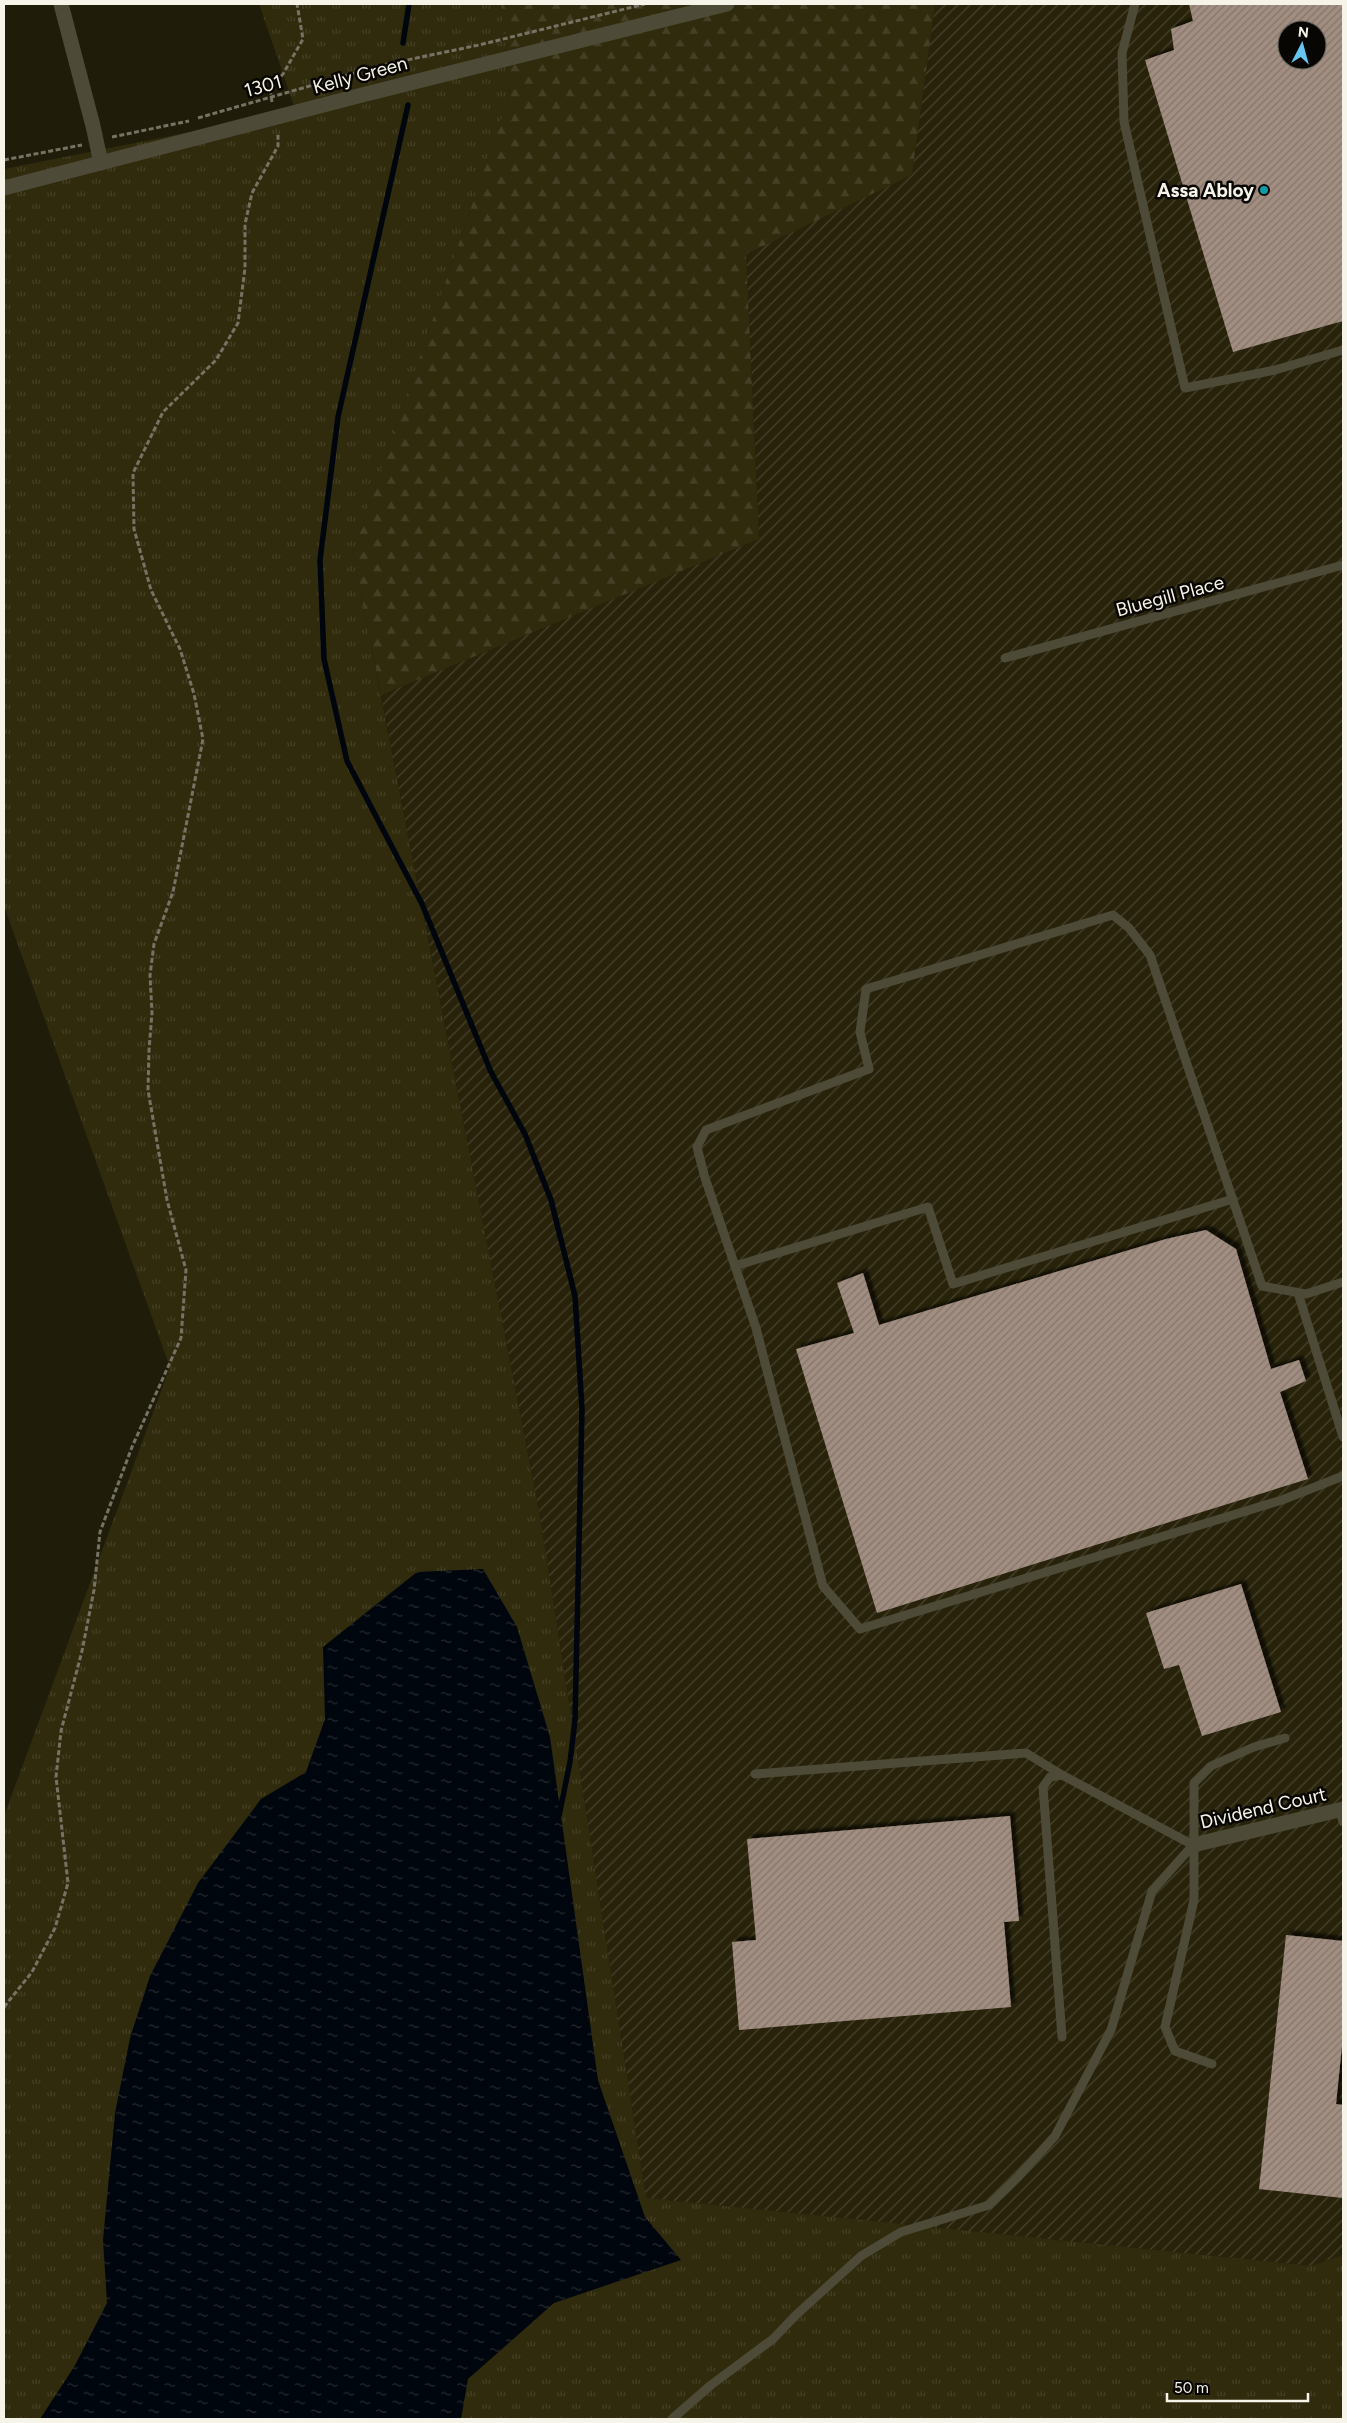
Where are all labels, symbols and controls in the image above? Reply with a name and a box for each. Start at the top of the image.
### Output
north arrow [1277,20,1327,70]
text: N [1297,24,1310,42]
street label: Kelly Green [310,51,410,99]
street label: 1301 [242,70,284,102]
place label: Assa Abloy [1157,179,1254,202]
marker: Assa Abloy [1258,184,1270,196]
street label: Bluegill Place [1113,571,1227,621]
street label: Dividend Court [1198,1782,1328,1834]
scale bar [1167,2370,1308,2402]
text: 50 m [1174,2379,1209,2397]

